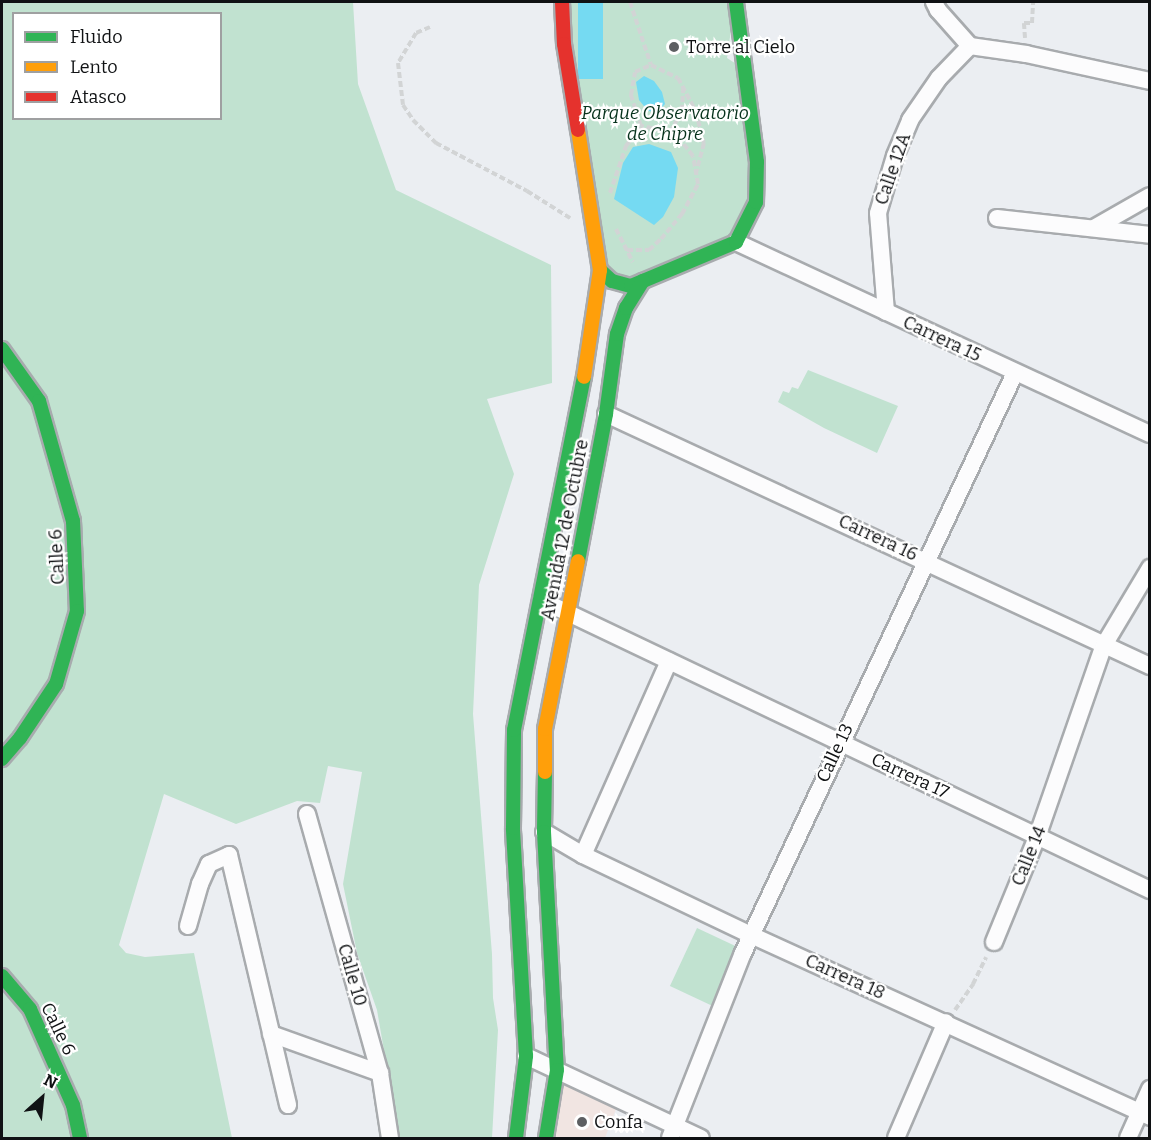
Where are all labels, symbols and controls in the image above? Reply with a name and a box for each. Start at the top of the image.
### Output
legend [12,12,222,120]
text: Fluido [70,26,123,48]
place label: Torre al Cielo [686,36,795,58]
marker: Torre al Cielo [667,40,681,54]
text: Lento [70,56,118,78]
text: Atasco [70,86,126,108]
park label: Parque Observatorio de Chipre [581,103,749,146]
street label: Calle 12A [871,130,915,208]
street label: Carrera 15 [899,311,985,367]
street label: Avenida 12 de Octubre [537,438,593,622]
street label: Carrera 16 [835,510,921,566]
street label: Calle 6 [45,529,69,585]
street label: Calle 13 [812,720,858,786]
street label: Carrera 17 [868,749,952,803]
street label: Calle 14 [1007,823,1051,889]
street label: Calle 10 [333,941,371,1009]
street label: Carrera 18 [802,950,888,1004]
street label: Calle 6 [36,999,80,1059]
north arrow [12,1068,72,1128]
text: N [41,1070,60,1093]
place label: Confa [594,1111,643,1133]
marker: Confa [575,1115,589,1129]

